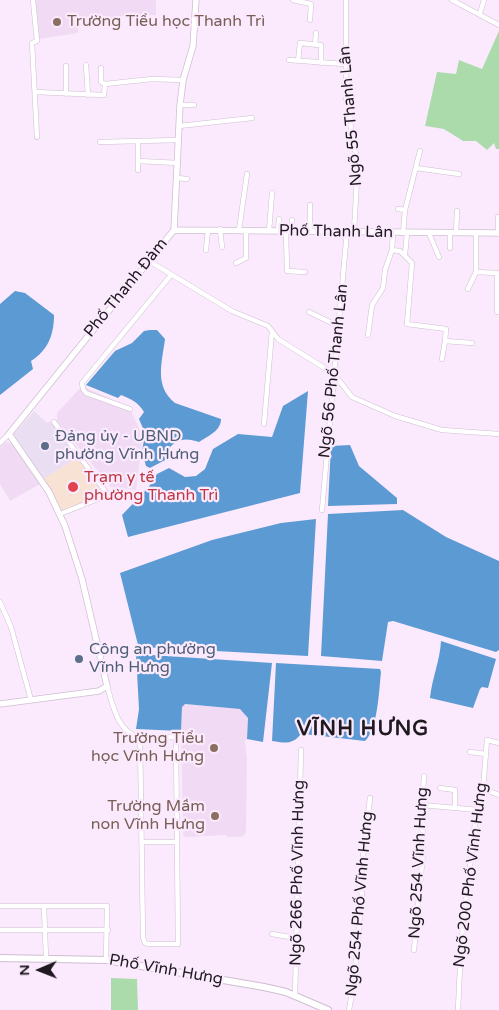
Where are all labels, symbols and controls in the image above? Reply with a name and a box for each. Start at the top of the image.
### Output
place label: Trường Tiểu học Thanh Trì [67,12,265,32]
marker: Trường Tiểu học Thanh Trì [51,16,63,28]
street label: Ngõ 55 Thanh Lân [335,45,367,187]
street label: Phố Thanh Lân [279,221,393,243]
street label: Phố Thanh Đàm [80,235,172,341]
street label: Ngõ 56 Phố Thanh Lân [315,283,353,459]
place label: Đảng ủy - UBND phường Vĩnh Hưng [55,427,199,465]
marker: Đảng ủy - UBND phường Vĩnh Hưng [39,440,51,452]
place label: Trạm y tế phường Thanh Trì [84,468,218,506]
marker: Trạm y tế phường Thanh Trì [66,480,80,494]
place label: Công an phường Vĩnh Hưng [89,640,216,678]
marker: Công an phường Vĩnh Hưng [73,653,85,665]
district label: VĨNH HƯNG [296,716,430,742]
place label: Trường Tiểu học Vĩnh Hưng [91,729,204,767]
marker: Trường Tiểu học Vĩnh Hưng [208,742,220,754]
street label: Ngõ 266 Phố Vĩnh Hưng [287,780,309,966]
street label: Ngõ 200 Phố Vĩnh Hưng [450,781,492,969]
street label: Ngõ 254 Vĩnh Hưng [405,787,433,939]
place label: Trường Mầm non Vĩnh Hưng [91,797,205,835]
marker: Trường Mầm non Vĩnh Hưng [209,810,221,822]
street label: Ngõ 254 Phố Vĩnh Hưng [342,810,378,998]
north arrow [15,945,65,995]
street label: Phố Vĩnh Hưng [108,951,224,989]
text: N [16,964,33,976]

